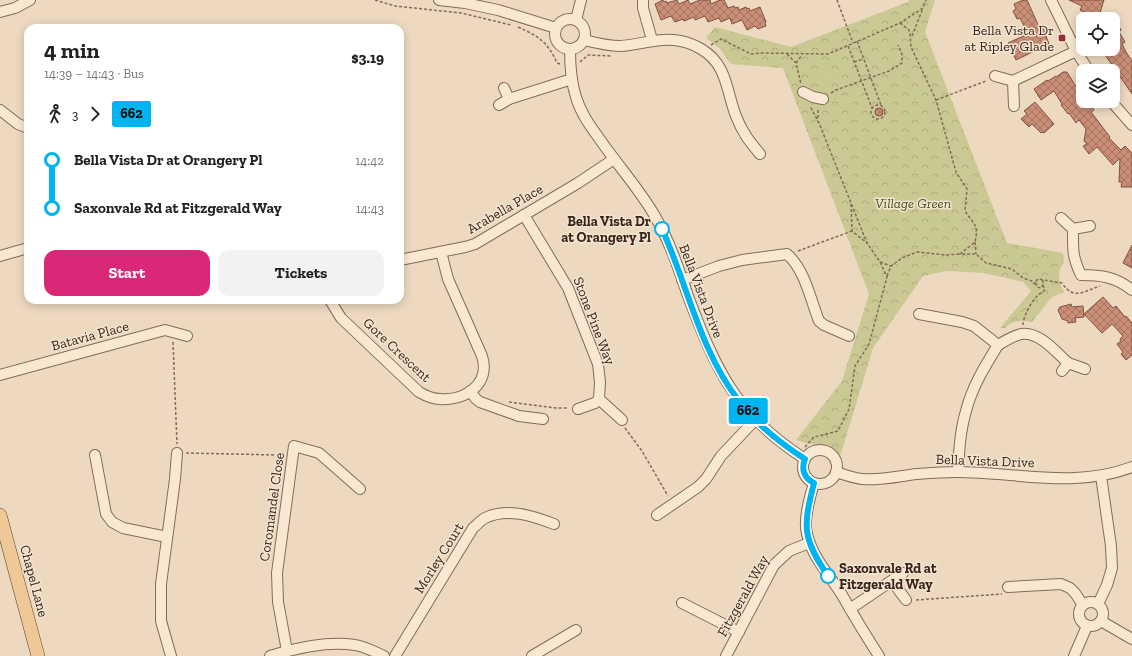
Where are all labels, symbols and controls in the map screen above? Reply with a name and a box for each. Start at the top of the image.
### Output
map controls [1076,12,1120,108]
button: locate [1076,12,1120,56]
place label: Bella Vista Dr at Ripley Glade [964,22,1054,55]
marker: Bella Vista Dr at Ripley Glade [1057,33,1067,43]
text: 4 min [44,37,100,64]
text: $3.19 [351,49,384,67]
button: layers [1076,64,1120,108]
text: 14:39 – 14:43 · Bus [44,66,144,81]
icon: walk [44,103,66,125]
icon: forward [84,103,106,125]
text: 662 [120,105,143,122]
text: 3 [72,107,78,122]
text: Bella Vista Dr at Orangery Pl [74,151,262,169]
text: 14:42 [355,153,384,168]
street label: Arabella Place [464,180,546,238]
park label: Village Green [875,195,951,212]
text: Saxonvale Rd at Fitzgerald Way [74,199,282,217]
text: 14:43 [356,201,384,216]
place label: Bella Vista Dr at Orangery Pl [561,213,651,246]
marker: Bella Vista Dr at Orangery Pl [654,221,670,237]
street label: Bella Vista Drive [675,242,727,341]
button: Start [44,250,210,296]
button: Tickets [218,250,384,296]
street label: Stone Pine Way [569,275,619,368]
street label: Gore Crescent [360,314,435,386]
street label: Batavia Place [49,317,131,354]
line badge: 662 [725,398,771,424]
text: 662 [737,402,759,419]
street label: Coromandel Close [256,451,288,563]
street label: Bella Vista Drive [935,451,1035,471]
street label: Morley Court [411,519,468,597]
street label: Chapel Lane [16,543,52,619]
street label: Fitzgerald Way [714,552,773,640]
place label: Saxonvale Rd at Fitzgerald Way [839,560,937,593]
marker: Saxonvale Rd at Fitzgerald Way [820,568,836,584]

